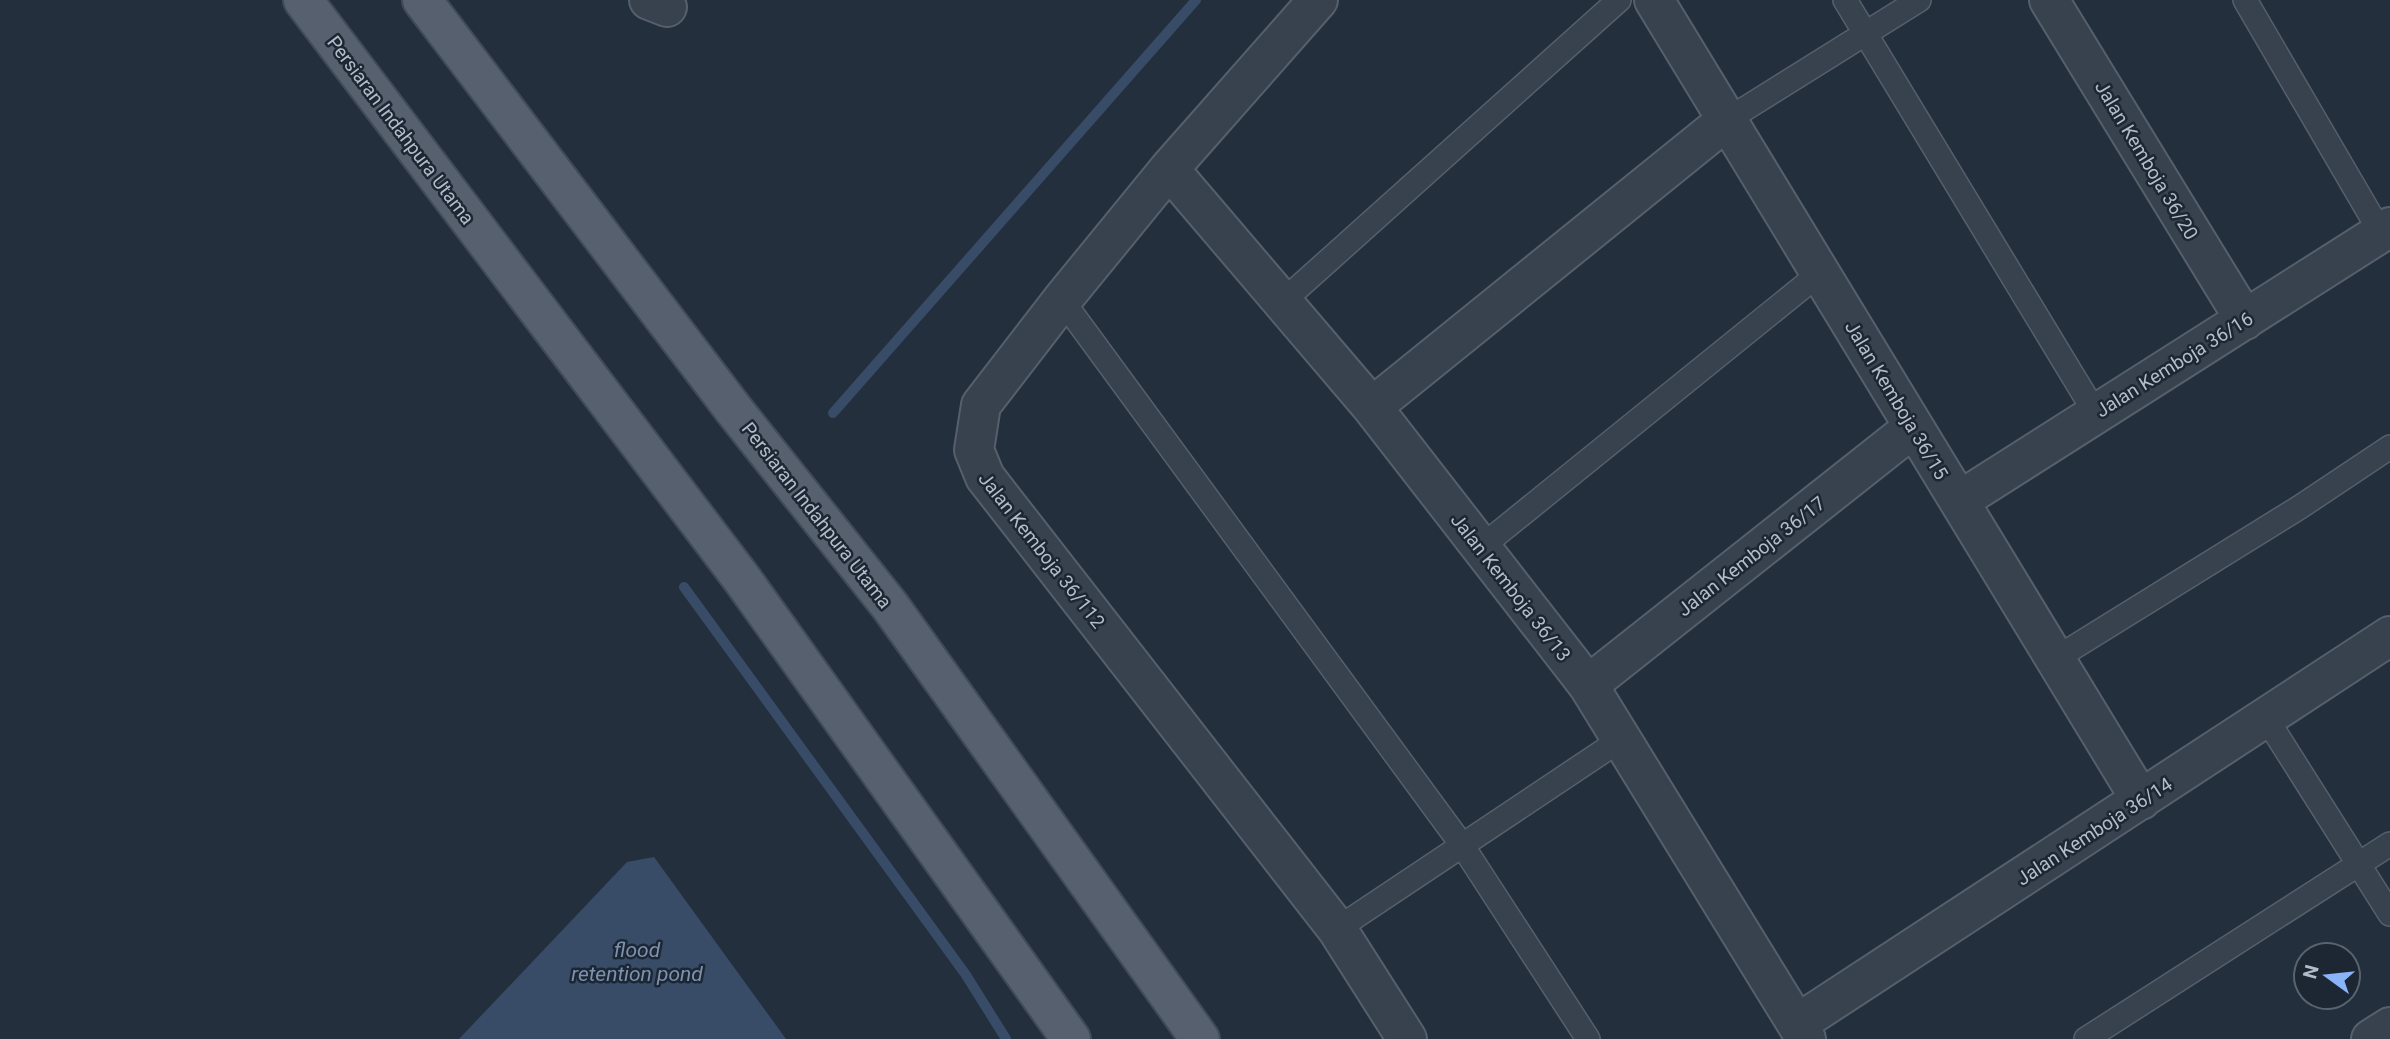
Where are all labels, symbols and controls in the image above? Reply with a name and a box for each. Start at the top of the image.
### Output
street label: Persiaran Indahpura Utama [322,32,479,229]
street label: Jalan Kemboja 36/20 [2090,77,2203,244]
street label: Jalan Kemboja 36/16 [2091,307,2257,422]
street label: Jalan Kemboja 36/15 [1840,317,1953,484]
street label: Persiaran Indahpura Utama [737,418,896,613]
street label: Jalan Kemboja 36/112 [974,468,1110,633]
street label: Jalan Kemboja 36/17 [1673,492,1830,621]
street label: Jalan Kemboja 36/13 [1446,509,1575,666]
street label: Jalan Kemboja 36/14 [2012,772,2177,890]
water label: flood retention pond [571,938,703,986]
north arrow [2292,941,2362,1011]
text: N [2298,962,2324,981]

